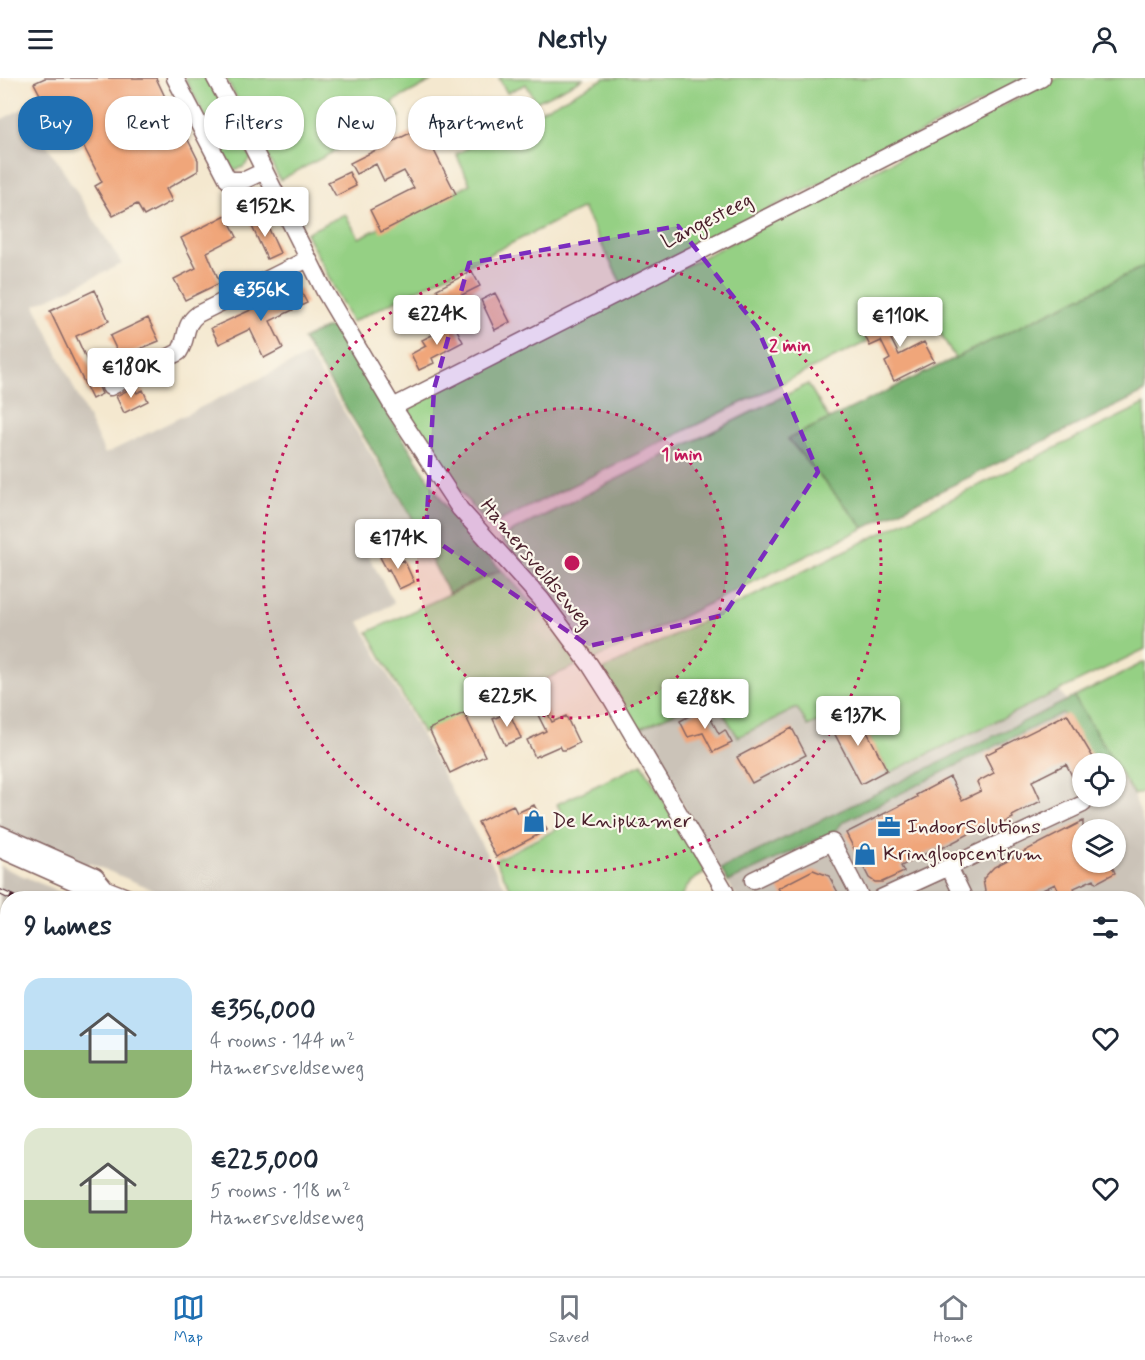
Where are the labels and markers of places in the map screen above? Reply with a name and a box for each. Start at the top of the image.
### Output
pin: €152K [223,187,307,238]
pin: €356K [219,271,303,322]
pin: €224K [395,295,479,346]
pin: €110K [858,297,942,348]
pin: €180K [89,348,173,399]
pin: €174K [356,519,440,570]
centre of rings [562,553,582,573]
pin: €225K [465,677,549,728]
pin: €288K [663,679,747,730]
pin: €137K [816,696,900,747]
place label: De Knipkamer [552,807,692,835]
shop icon: De Knipkamer [521,808,547,834]
place label: IndoorSolutions [907,813,1041,841]
office icon: IndoorSolutions [876,814,902,840]
place label: Kringloopcentrum [883,840,1043,868]
shop icon: Kringloopcentrum [852,841,878,867]

